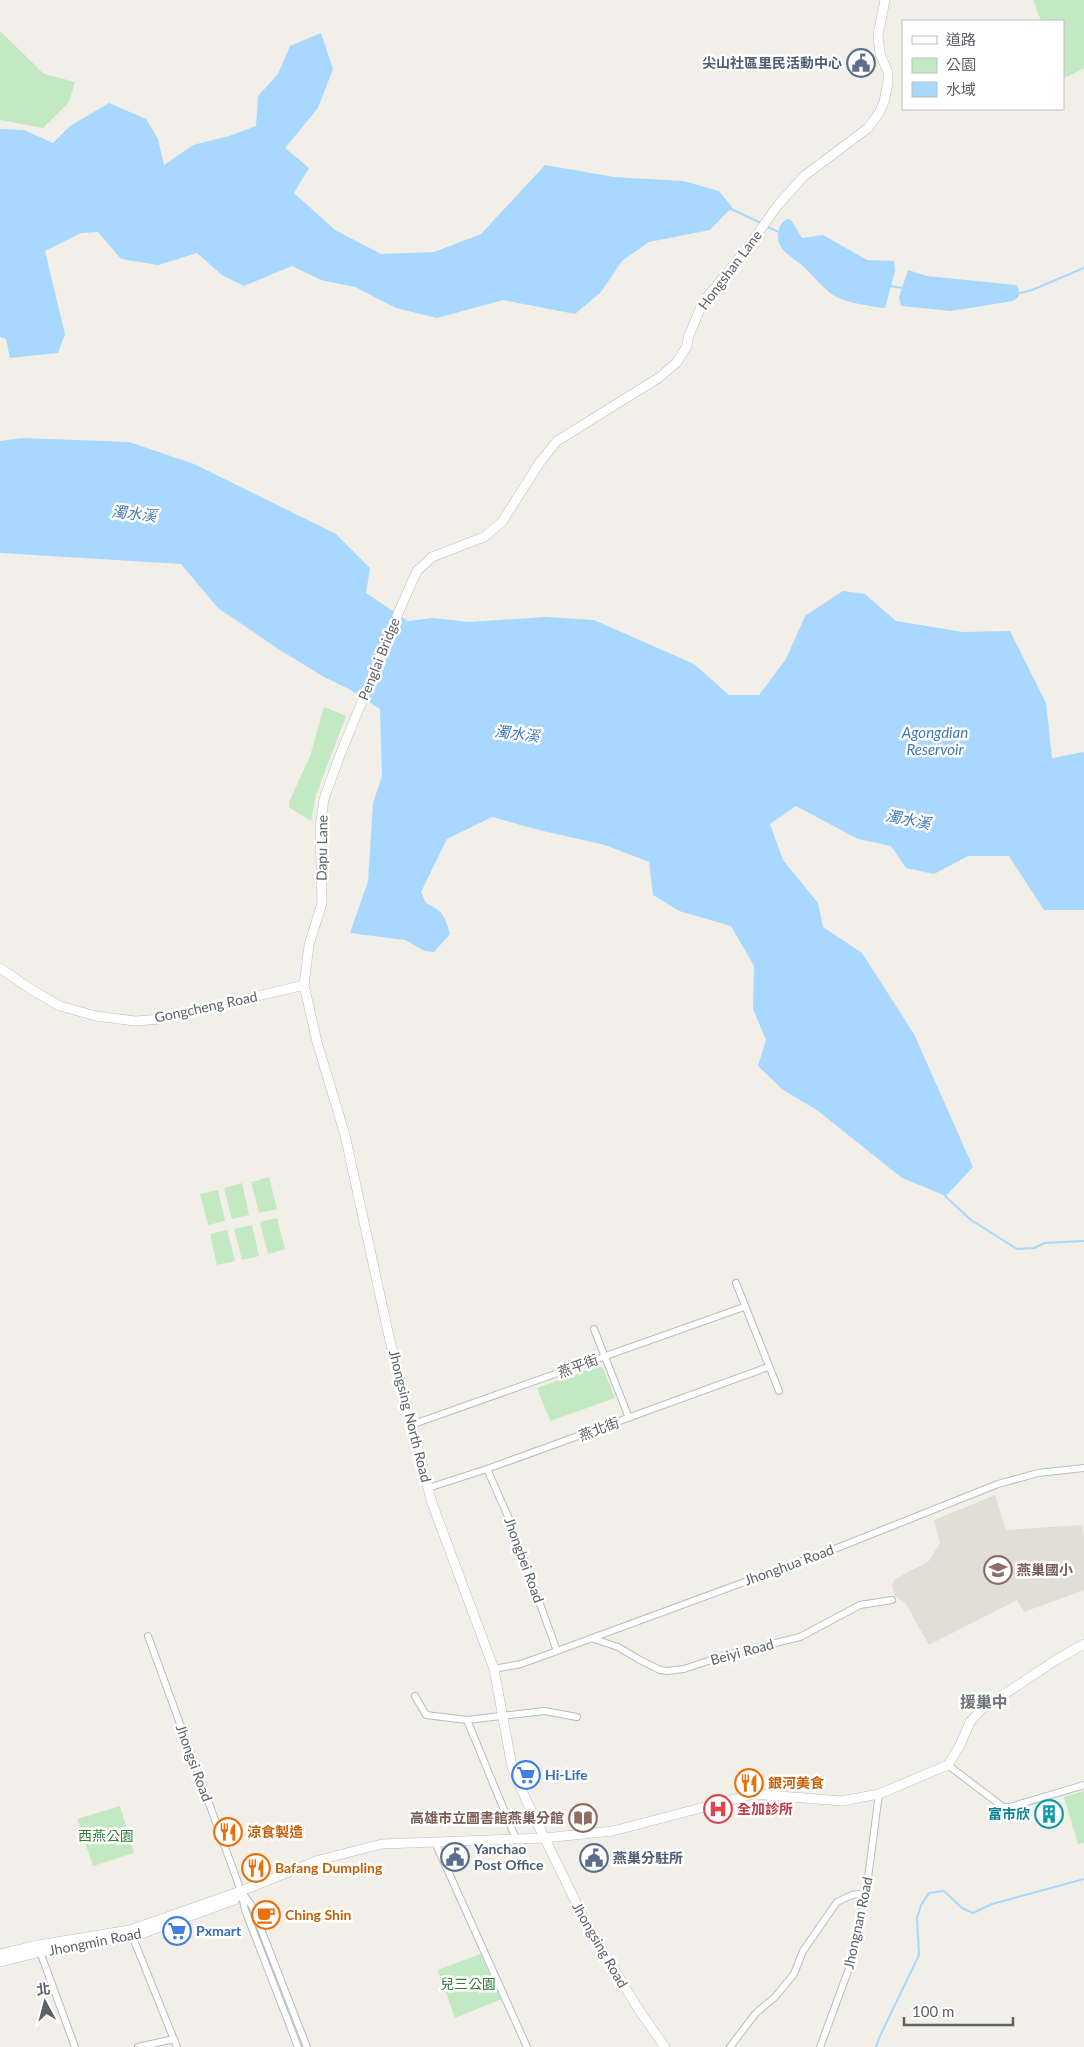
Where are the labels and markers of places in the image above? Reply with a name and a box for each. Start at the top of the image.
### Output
public building icon: 尖山社區里民活動中心 [846,48,876,78]
place label: 尖山社區里民活動中心 [702,54,842,71]
school or university icon: 燕巢國小 [983,1555,1013,1585]
place label: 燕巢國小 [1017,1561,1073,1578]
supermarket icon: Hi-Life [511,1760,541,1790]
place label: Hi-Life [545,1766,588,1783]
restaurant icon: 銀河美食 [734,1768,764,1798]
place label: 銀河美食 [768,1774,824,1791]
hospital icon: 全加診所 [703,1794,733,1824]
building icon: 富市欣 [1034,1799,1064,1829]
place label: 全加診所 [737,1800,793,1817]
library icon: 高雄市立圖書館燕巢分館 [568,1803,598,1833]
place label: 富市欣 [988,1805,1030,1822]
place label: 高雄市立圖書館燕巢分館 [410,1809,564,1826]
restaurant icon: 涼食製造 [213,1817,243,1847]
place label: 涼食製造 [247,1823,303,1840]
place label: Yanchao Post Office [473,1840,544,1873]
public building icon: Yanchao Post Office [440,1842,470,1872]
public building icon: 燕巢分駐所 [579,1843,609,1873]
place label: 燕巢分駐所 [613,1849,683,1866]
restaurant icon: Bafang Dumpling [241,1853,271,1883]
place label: Bafang Dumpling [275,1859,383,1876]
cafe icon: Ching Shin [251,1900,281,1930]
place label: Ching Shin [285,1906,351,1923]
supermarket icon: Pxmart [162,1916,192,1946]
place label: Pxmart [196,1922,242,1939]

